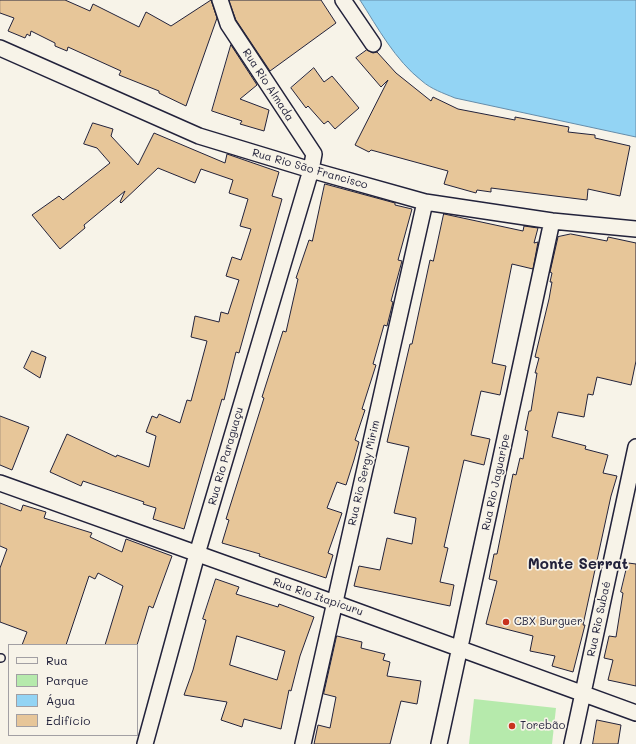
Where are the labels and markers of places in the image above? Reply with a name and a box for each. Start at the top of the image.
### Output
place label: CBX Burguer [514,615,583,629]
marker: CBX Burguer [501,617,511,627]
place label: Torebão [520,719,565,733]
marker: Torebão [507,721,517,731]

